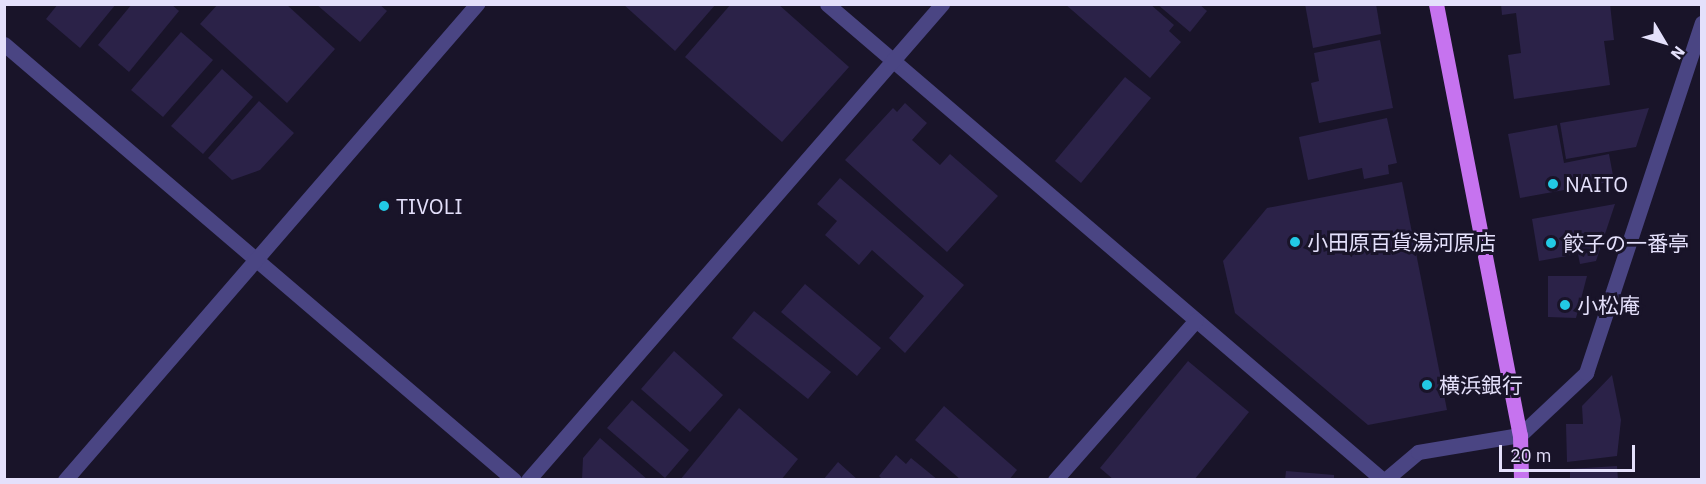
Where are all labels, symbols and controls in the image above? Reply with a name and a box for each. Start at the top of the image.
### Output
north arrow [1634,12,1694,72]
text: N [1667,42,1690,64]
place label: NAITO [1565,171,1628,197]
marker: NAITO [1546,177,1560,191]
place label: TIVOLI [396,193,463,219]
marker: TIVOLI [377,199,391,213]
place label: 小田原百貨湯河原店 [1307,229,1496,255]
place label: 餃子の一番亭 [1563,230,1689,256]
marker: 小田原百貨湯河原店 [1288,235,1302,249]
marker: 餃子の一番亭 [1544,236,1558,250]
place label: 小松庵 [1577,292,1640,318]
marker: 小松庵 [1558,298,1572,312]
place label: 横浜銀行 [1439,372,1523,398]
marker: 横浜銀行 [1420,378,1434,392]
scale bar [1502,433,1638,471]
text: 20 m [1510,444,1552,467]

